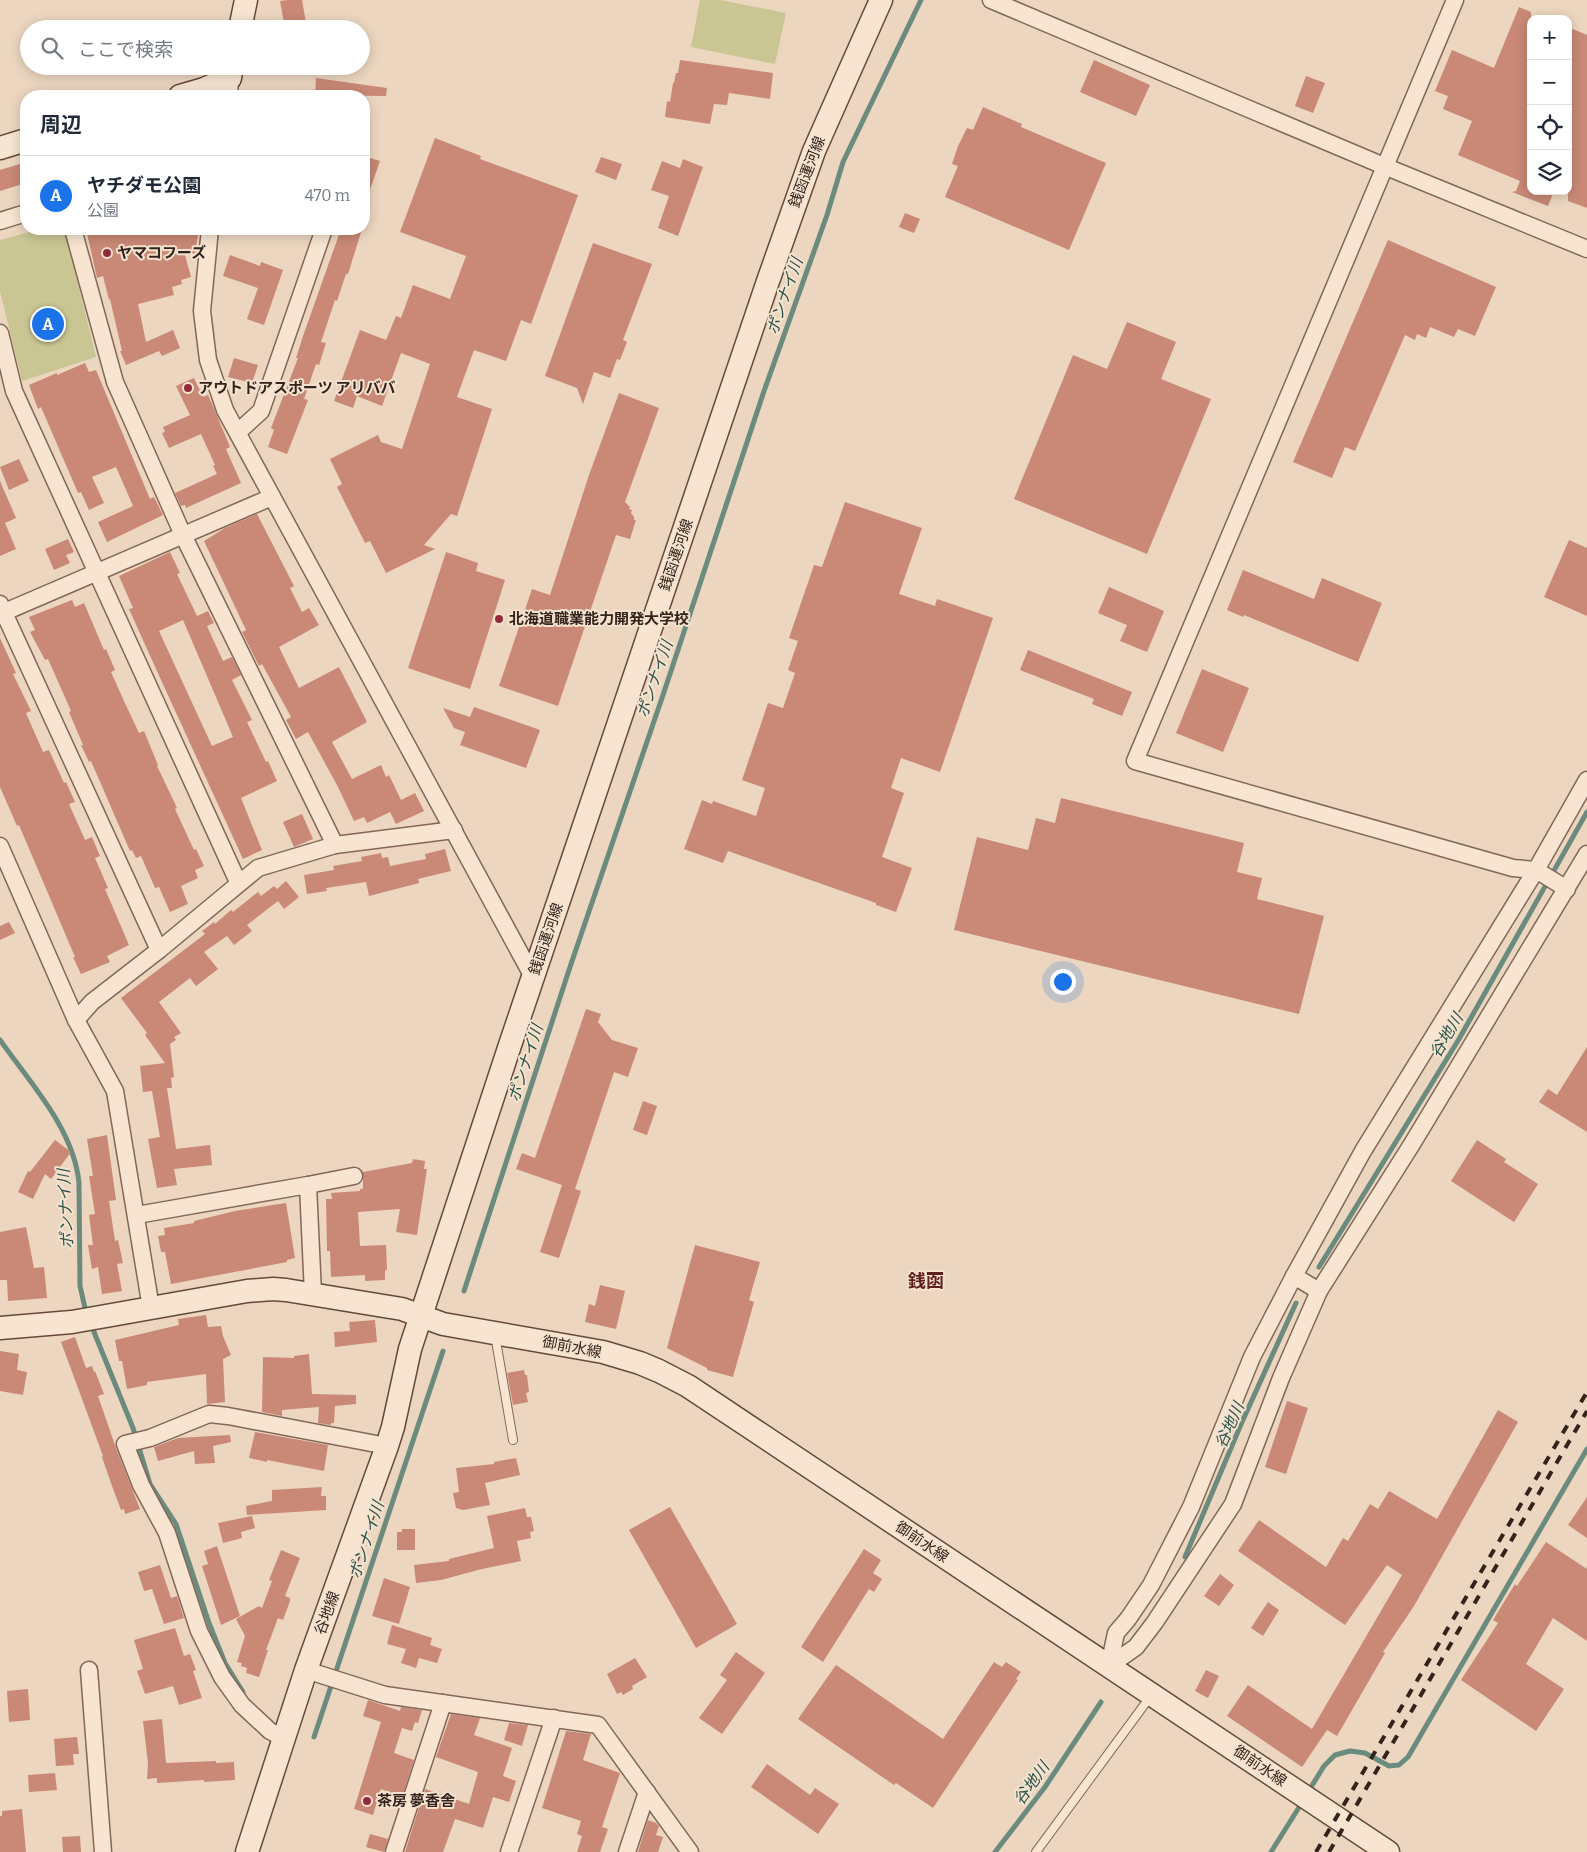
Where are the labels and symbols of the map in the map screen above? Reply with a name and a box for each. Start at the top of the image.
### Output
street label: 銭函運河線 [785,134,829,210]
place label: ヤマコフーズ [117,244,206,262]
marker: ヤマコフーズ [101,247,113,259]
water label: ポンナイ川 [762,253,807,337]
pin: A [32,305,64,343]
place label: アウトドアスポーツ アリババ [198,379,395,397]
marker: アウトドアスポーツ アリババ [182,382,194,394]
street label: 銭函運河線 [655,517,697,593]
place label: 北海道職業能力開発大学校 [509,610,689,628]
marker: 北海道職業能力開発大学校 [493,613,505,625]
water label: ポンナイ川 [632,636,677,720]
street label: 銭函運河線 [525,901,567,977]
your location [1050,969,1076,995]
water label: 谷地川 [1426,1008,1468,1061]
water label: ポンナイ川 [504,1020,547,1104]
water label: ポンナイ川 [54,1167,77,1249]
district label: 銭函 [907,1270,944,1292]
street label: 御前水線 [541,1332,603,1362]
water label: 谷地川 [1211,1398,1249,1451]
water label: ポンナイ川 [345,1497,388,1581]
street label: 御前水線 [892,1518,952,1566]
street label: 谷地線 [311,1589,343,1637]
street label: 御前水線 [1230,1742,1290,1790]
water label: 谷地川 [1010,1757,1054,1808]
place label: 茶房 夢香舎 [377,1792,456,1810]
marker: 茶房 夢香舎 [361,1795,373,1807]

